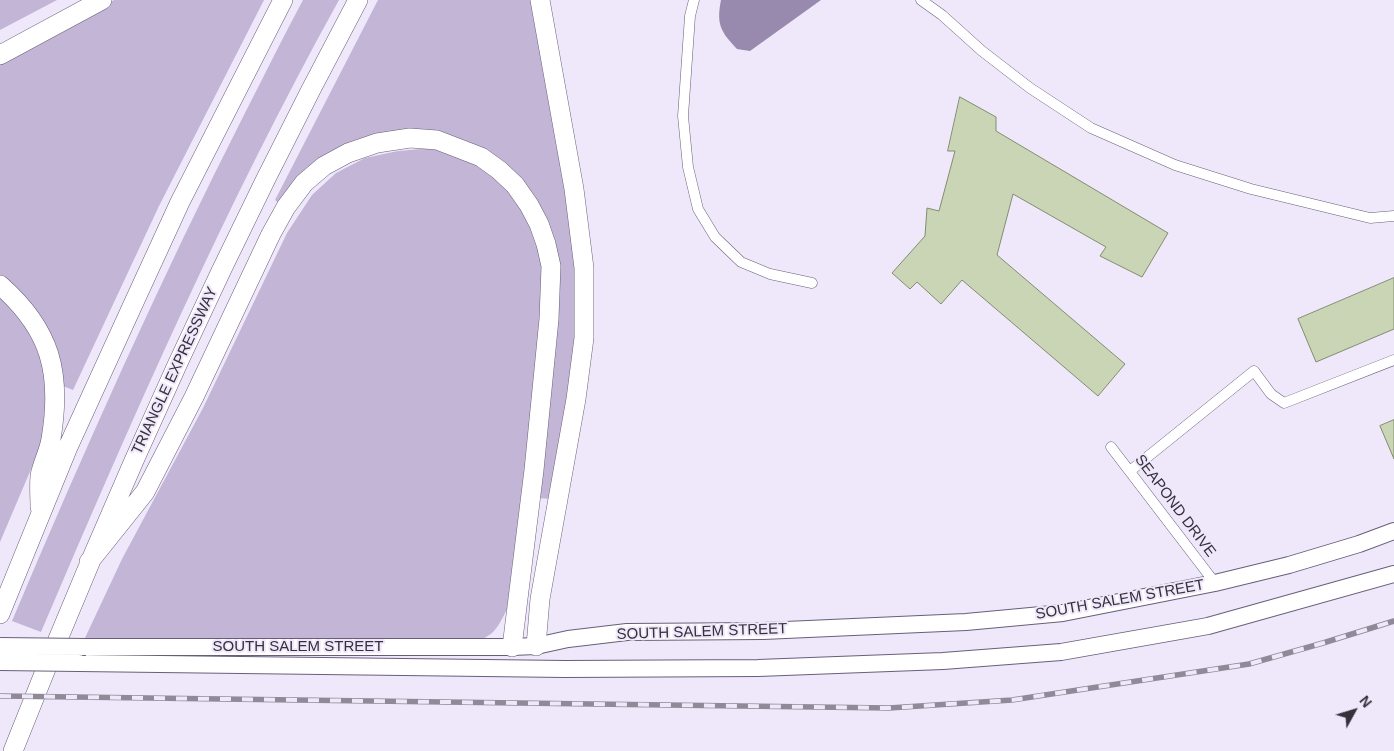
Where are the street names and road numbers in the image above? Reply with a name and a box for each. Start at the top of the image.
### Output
street label: TRIANGLE EXPRESSWAY [128,284,222,458]
street label: SEAPOND DRIVE [1131,451,1219,561]
street label: SOUTH SALEM STREET [1034,576,1206,624]
street label: SOUTH SALEM STREET [616,620,788,644]
street label: SOUTH SALEM STREET [213,638,383,656]

